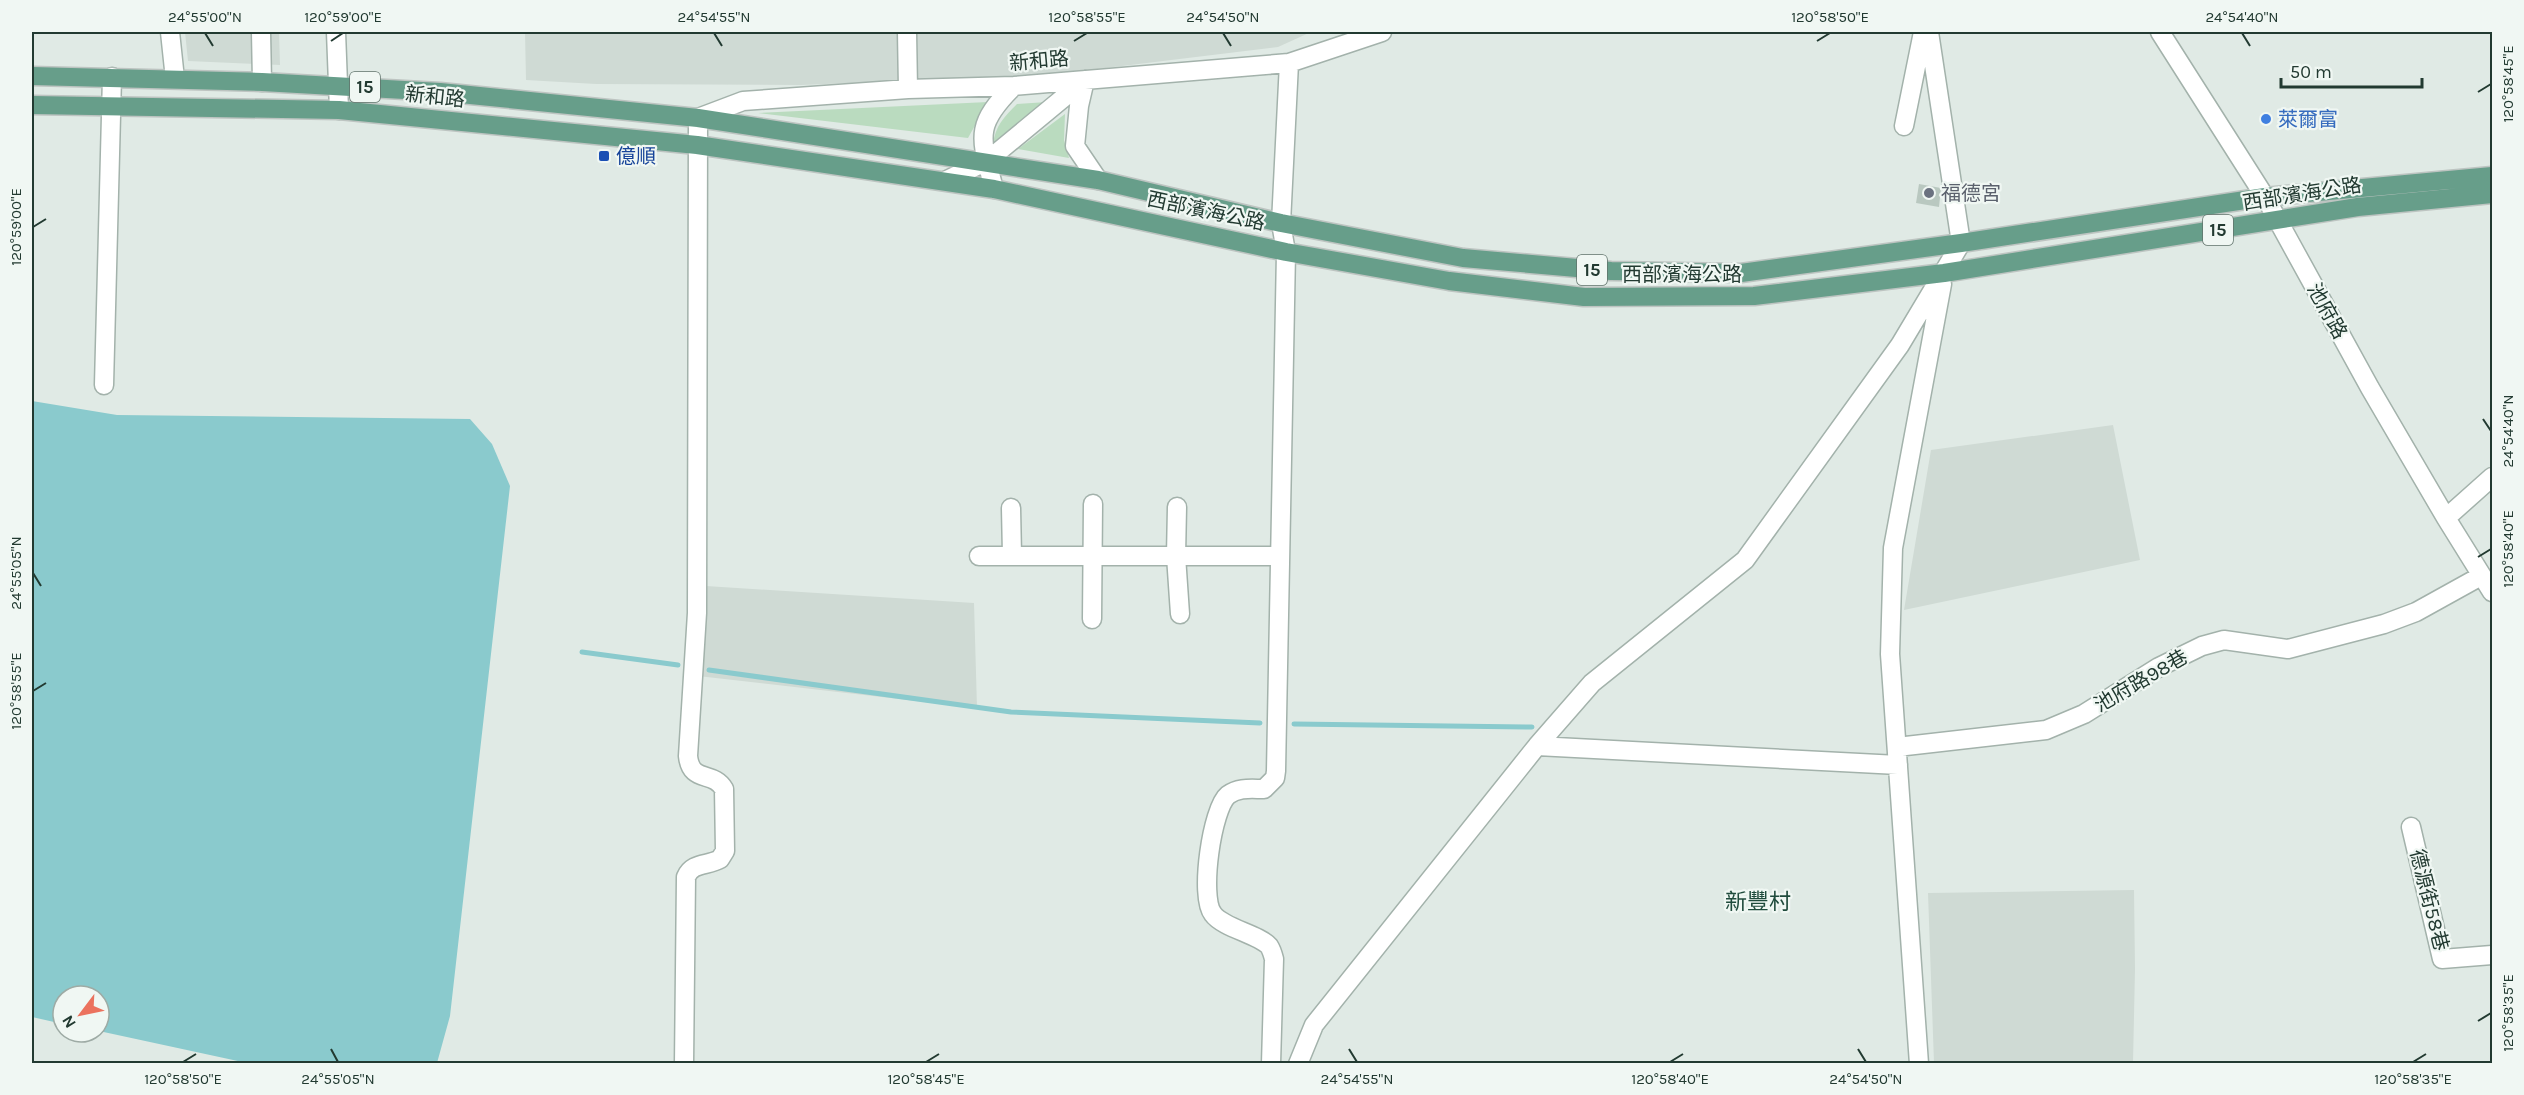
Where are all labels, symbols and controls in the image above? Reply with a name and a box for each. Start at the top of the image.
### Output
text: 24°55'00"N [168,8,242,26]
text: 120°59'00"E [304,8,382,26]
text: 24°54'55"N [678,8,750,26]
text: 120°58'55"E [1048,8,1126,26]
text: 24°54'50"N [1186,8,1260,26]
text: 120°58'50"E [1791,8,1869,26]
text: 24°54'40"N [2205,8,2279,26]
text: 120°58'45"E [2499,45,2517,123]
street label: 新和路 [1008,47,1070,75]
scale bar [2281,51,2422,89]
text: 50 m [2290,61,2332,83]
road number: 15 [350,72,380,102]
street label: 新和路 [404,82,466,112]
place label: 萊爾富 [2278,108,2338,131]
marker: 萊爾富 [2259,112,2273,126]
place label: 億順 [616,145,656,168]
marker: 億順 [597,149,611,163]
street label: 西部濱海公路 [2241,173,2363,215]
place label: 福德宮 [1941,182,2001,205]
marker: 福德宮 [1922,186,1936,200]
street label: 西部濱海公路 [1145,187,1267,235]
text: 120°59'00"E [7,188,25,266]
road number: 15 [2203,215,2233,245]
road number: 15 [1577,255,1607,285]
street label: 西部濱海公路 [1622,263,1742,286]
street label: 池府路 [2302,279,2352,343]
text: 24°54'40"N [2499,394,2517,468]
text: 120°58'40"E [2499,510,2517,588]
text: 24°55'05"N [7,536,25,610]
street label: 池府路98巷 [2090,645,2192,717]
text: 120°58'55"E [7,652,25,730]
street label: 德源街58巷 [2405,847,2453,953]
district label: 新豐村 [1725,889,1791,915]
text: 120°58'35"E [2499,974,2517,1052]
north arrow [51,984,111,1044]
text: N [58,1012,80,1032]
text: 120°58'50"E [144,1070,222,1088]
text: 24°55'05"N [301,1070,375,1088]
text: 120°58'45"E [887,1070,965,1088]
text: 24°54'55"N [1321,1070,1393,1088]
text: 120°58'40"E [1631,1070,1709,1088]
text: 24°54'50"N [1829,1070,1903,1088]
text: 120°58'35"E [2374,1070,2452,1088]

